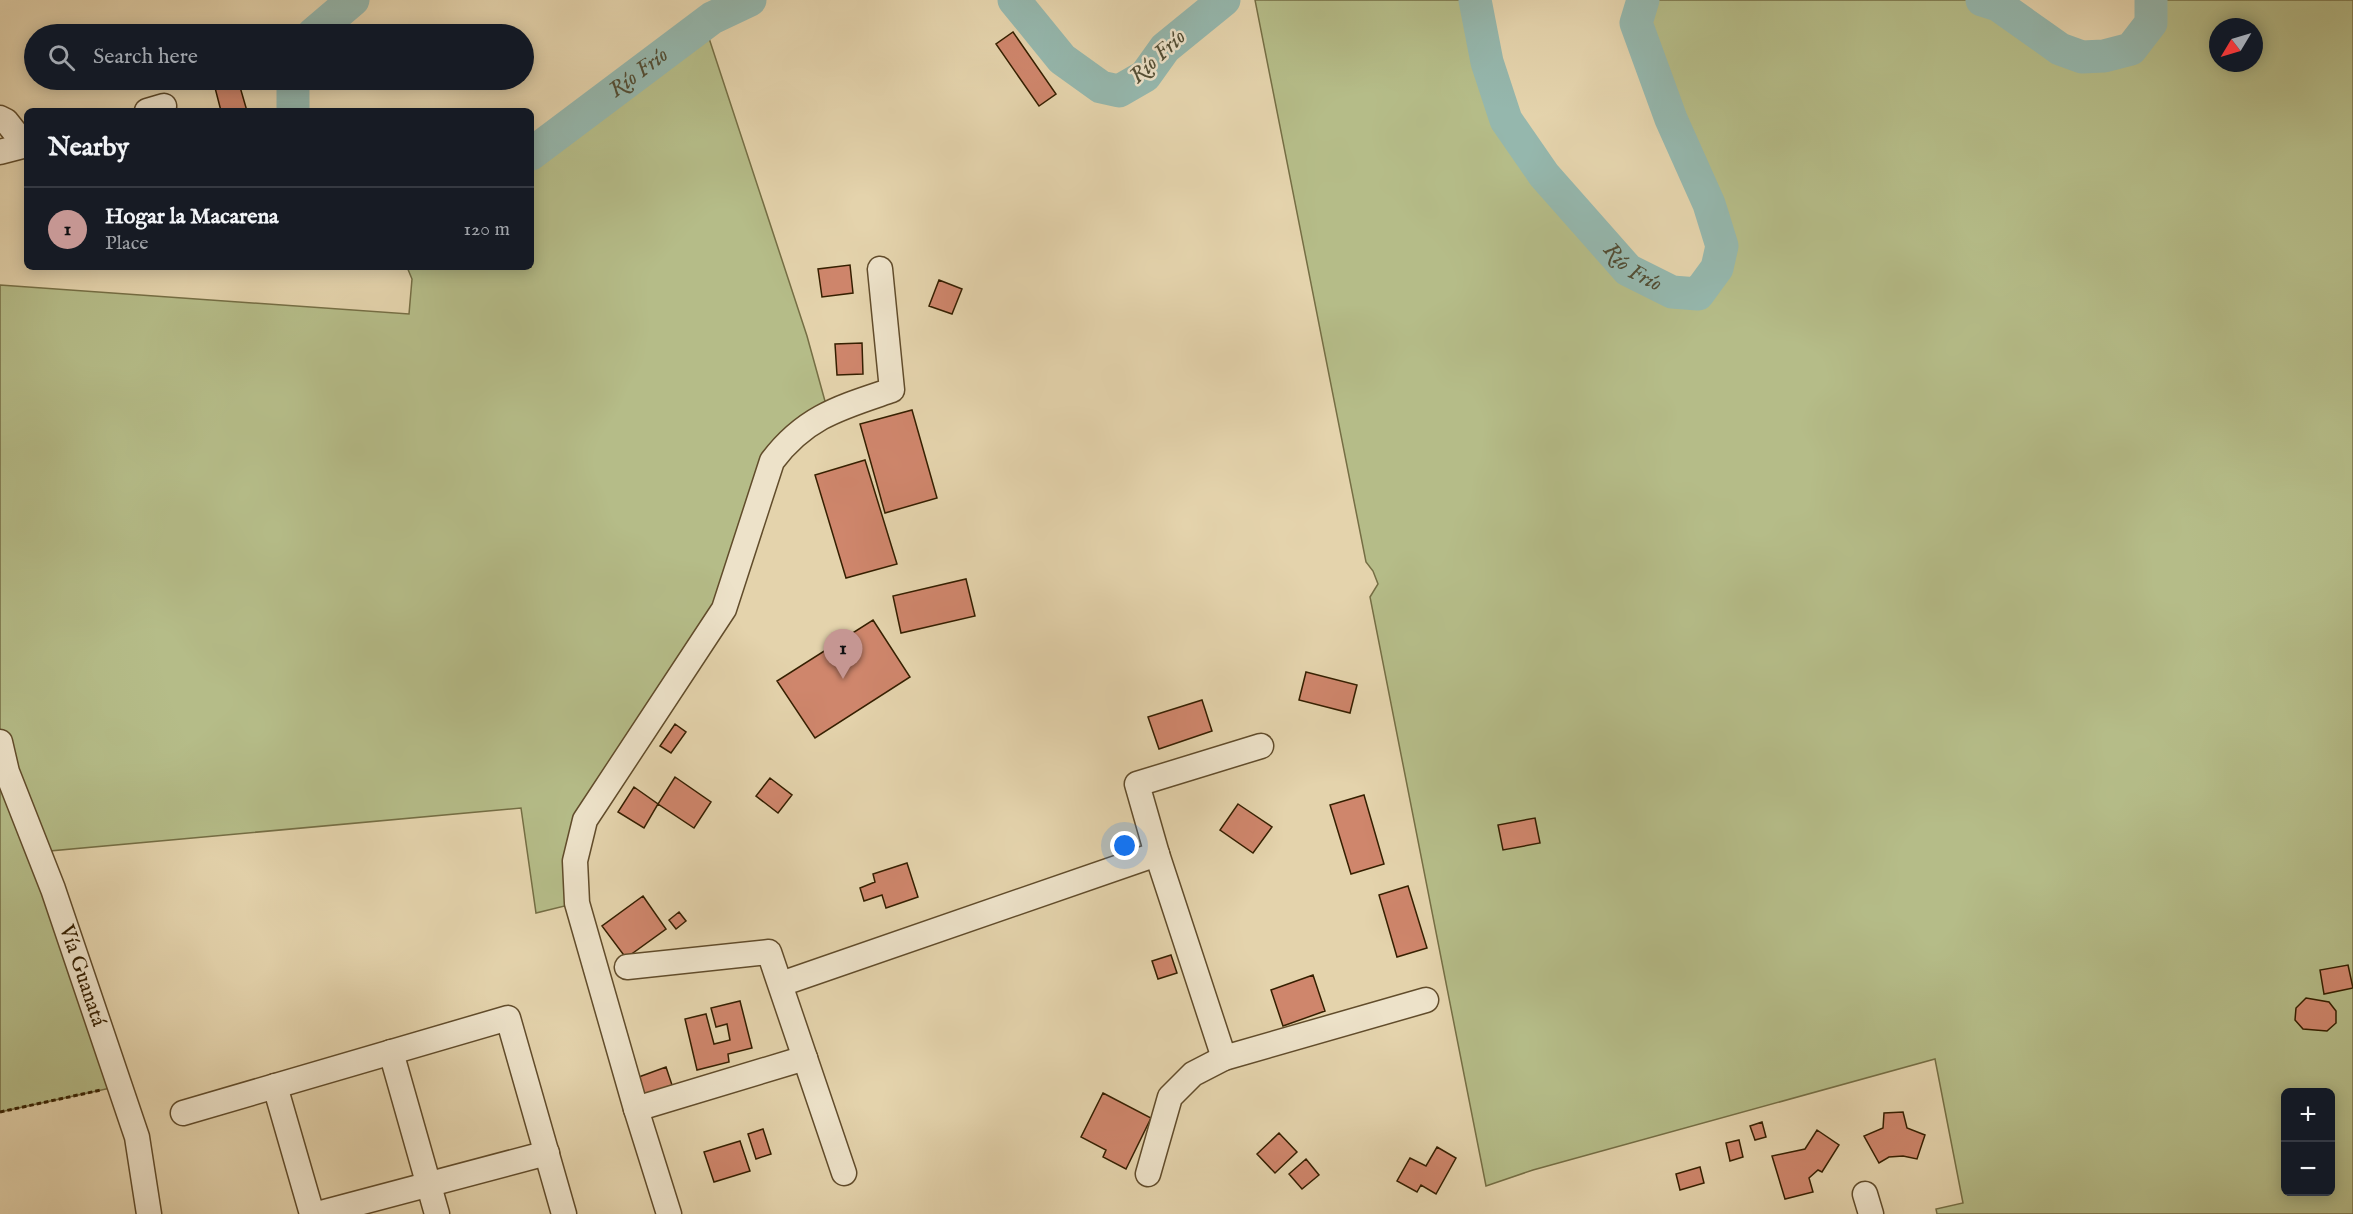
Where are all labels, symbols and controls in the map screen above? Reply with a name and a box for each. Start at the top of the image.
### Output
north arrow [2209,18,2263,72]
search box [24,24,534,90]
water label: Río Frío [1124,24,1192,90]
icon: search [45,41,78,74]
water label: Río Frío [604,41,674,104]
text: Search here [93,43,198,71]
text: Nearby [48,131,129,164]
text: Hogar la Macarena [105,203,279,231]
text: 1 [64,217,71,242]
text: 120 m [464,217,510,242]
text: Place [105,231,148,256]
water label: Río Frío [1597,237,1666,299]
pin: 1 [824,630,862,679]
your location [1110,831,1139,860]
street label: Vía Guanatá [52,920,112,1031]
map controls [2281,1088,2335,1196]
button: + [2281,1088,2335,1142]
button: − [2281,1142,2335,1196]

